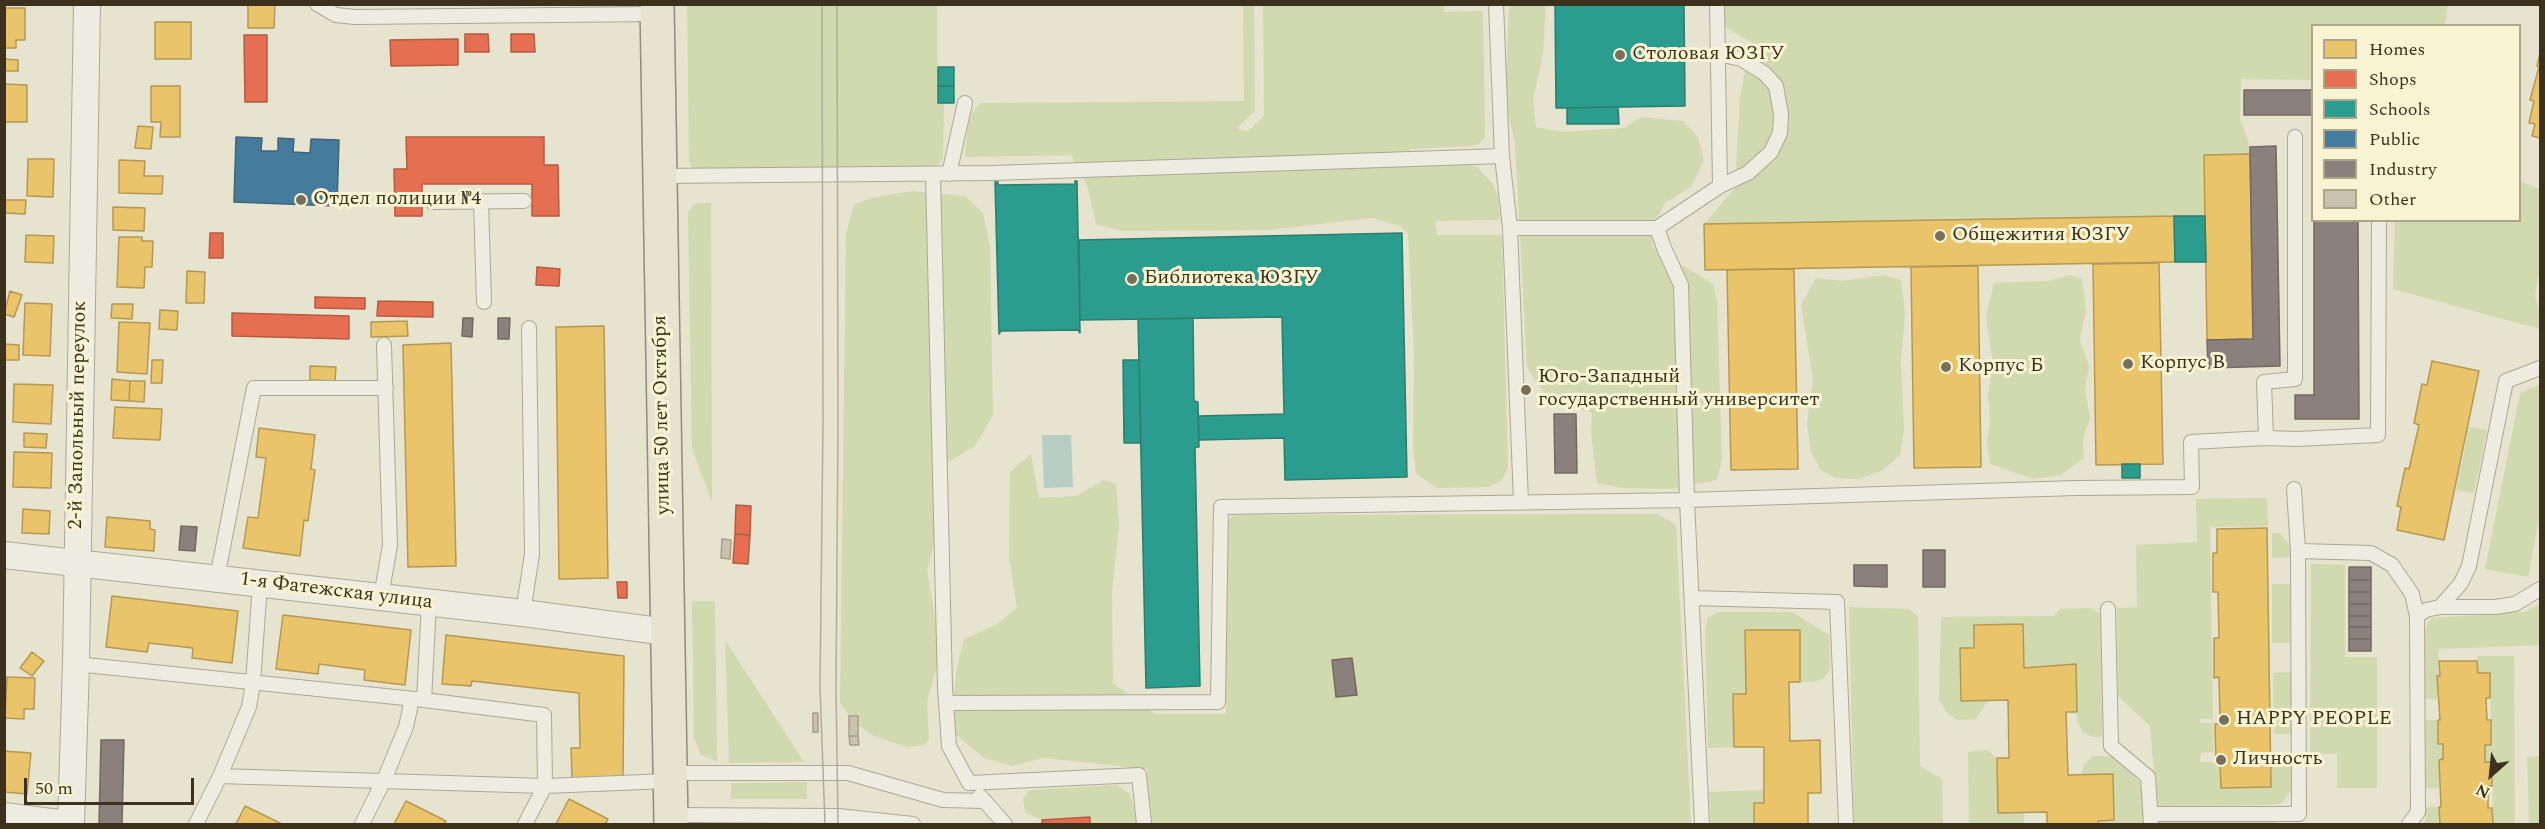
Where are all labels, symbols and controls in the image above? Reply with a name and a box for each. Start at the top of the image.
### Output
legend [2311,24,2521,222]
text: Homes [2369,36,2425,63]
place label: Столовая ЮЗГУ [1632,43,1784,67]
marker: Столовая ЮЗГУ [1613,48,1627,62]
text: Shops [2369,66,2417,93]
text: Schools [2369,96,2431,123]
text: Public [2369,126,2420,153]
text: Industry [2369,156,2437,183]
text: Other [2369,186,2416,213]
place label: Отдел полиции №4 [313,188,481,212]
marker: Отдел полиции №4 [294,193,308,207]
place label: Общежития ЮЗГУ [1952,224,2130,248]
marker: Общежития ЮЗГУ [1933,229,1947,243]
place label: Библиотека ЮЗГУ [1144,267,1319,291]
marker: Библиотека ЮЗГУ [1125,272,1139,286]
street label: 2-й Запольный переулок [65,300,93,530]
street label: улица 50 лет Октября [649,315,677,515]
place label: Корпус В [2140,352,2225,376]
place label: Корпус Б [1958,355,2043,379]
marker: Корпус В [2121,357,2135,371]
marker: Корпус Б [1939,360,1953,374]
place label: Юго-Западный государственный университет [1538,366,1819,413]
marker: Юго-Западный государственный университет [1519,383,1533,397]
street label: 1-я Фатежская улица [238,568,434,616]
place label: HAPPY PEOPLE [2236,708,2392,732]
marker: HAPPY PEOPLE [2217,713,2231,727]
north arrow [2461,745,2521,805]
place label: Личность [2233,748,2322,772]
marker: Личность [2214,753,2228,767]
scale bar [27,766,196,804]
text: 50 m [35,775,73,802]
text: N [2472,777,2494,805]

